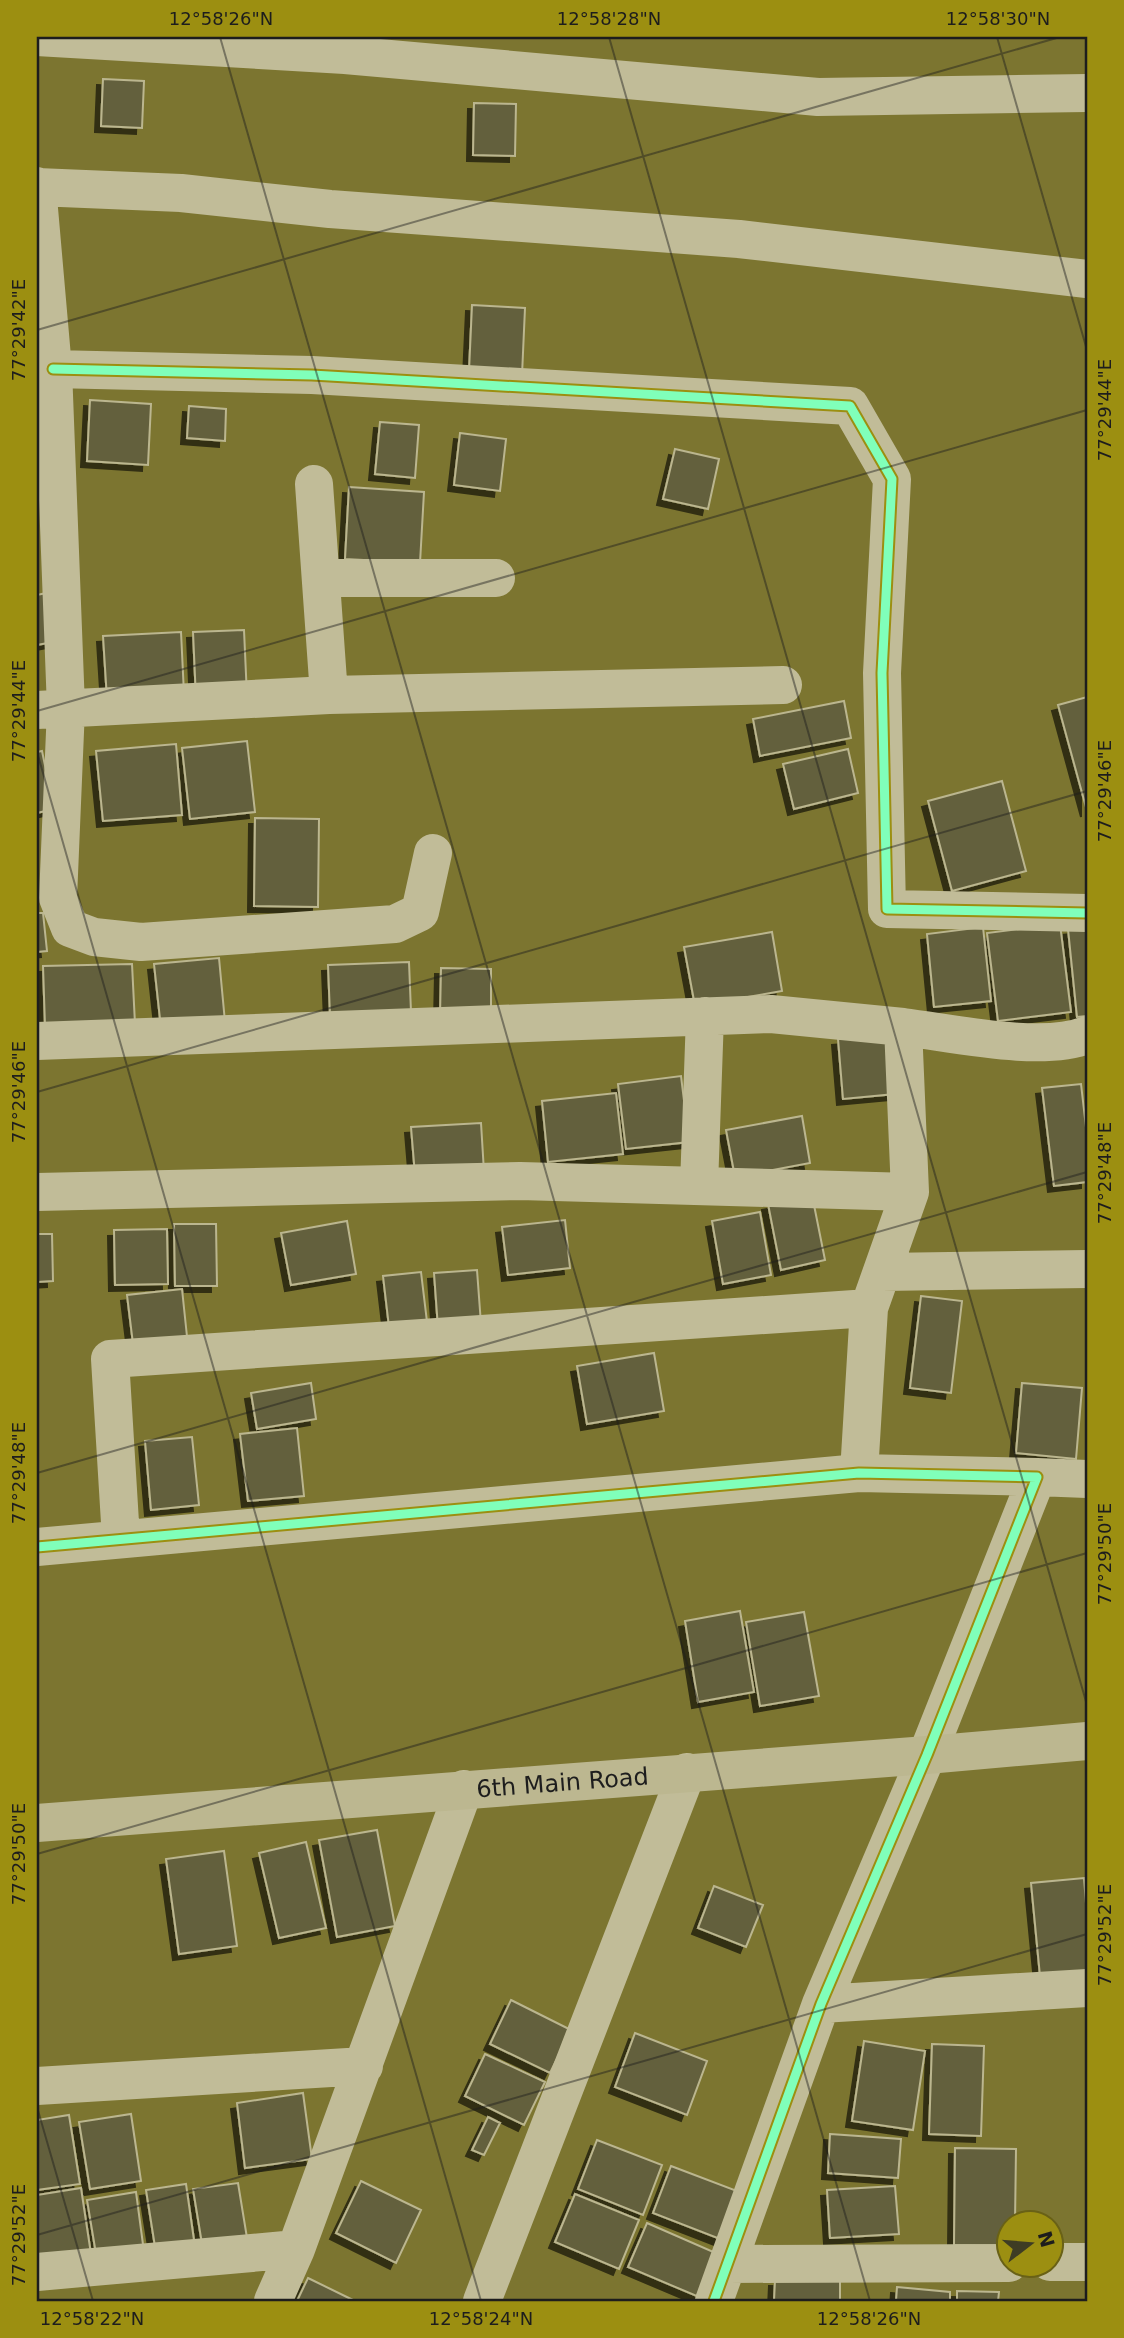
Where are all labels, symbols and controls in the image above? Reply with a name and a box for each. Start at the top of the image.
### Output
text: 12°58'26"N [169,8,273,29]
text: 12°58'28"N [557,8,661,29]
text: 12°58'30"N [946,8,1050,29]
text: 77°29'42"E [8,279,29,381]
text: 77°29'44"E [1094,359,1115,461]
text: 77°29'44"E [8,660,29,762]
text: 77°29'46"E [1094,740,1115,842]
text: 77°29'46"E [8,1041,29,1143]
text: 77°29'48"E [1094,1122,1115,1224]
text: 77°29'48"E [8,1422,29,1524]
text: 77°29'50"E [1094,1503,1115,1605]
street label: 6th Main Road [475,1762,650,1803]
text: 77°29'50"E [8,1803,29,1905]
text: 77°29'52"E [1094,1884,1115,1986]
text: 77°29'52"E [8,2184,29,2286]
north arrow [995,2208,1064,2278]
text: N [1034,2229,1059,2250]
text: 12°58'22"N [40,2308,144,2329]
text: 12°58'24"N [429,2308,533,2329]
text: 12°58'26"N [817,2308,921,2329]

